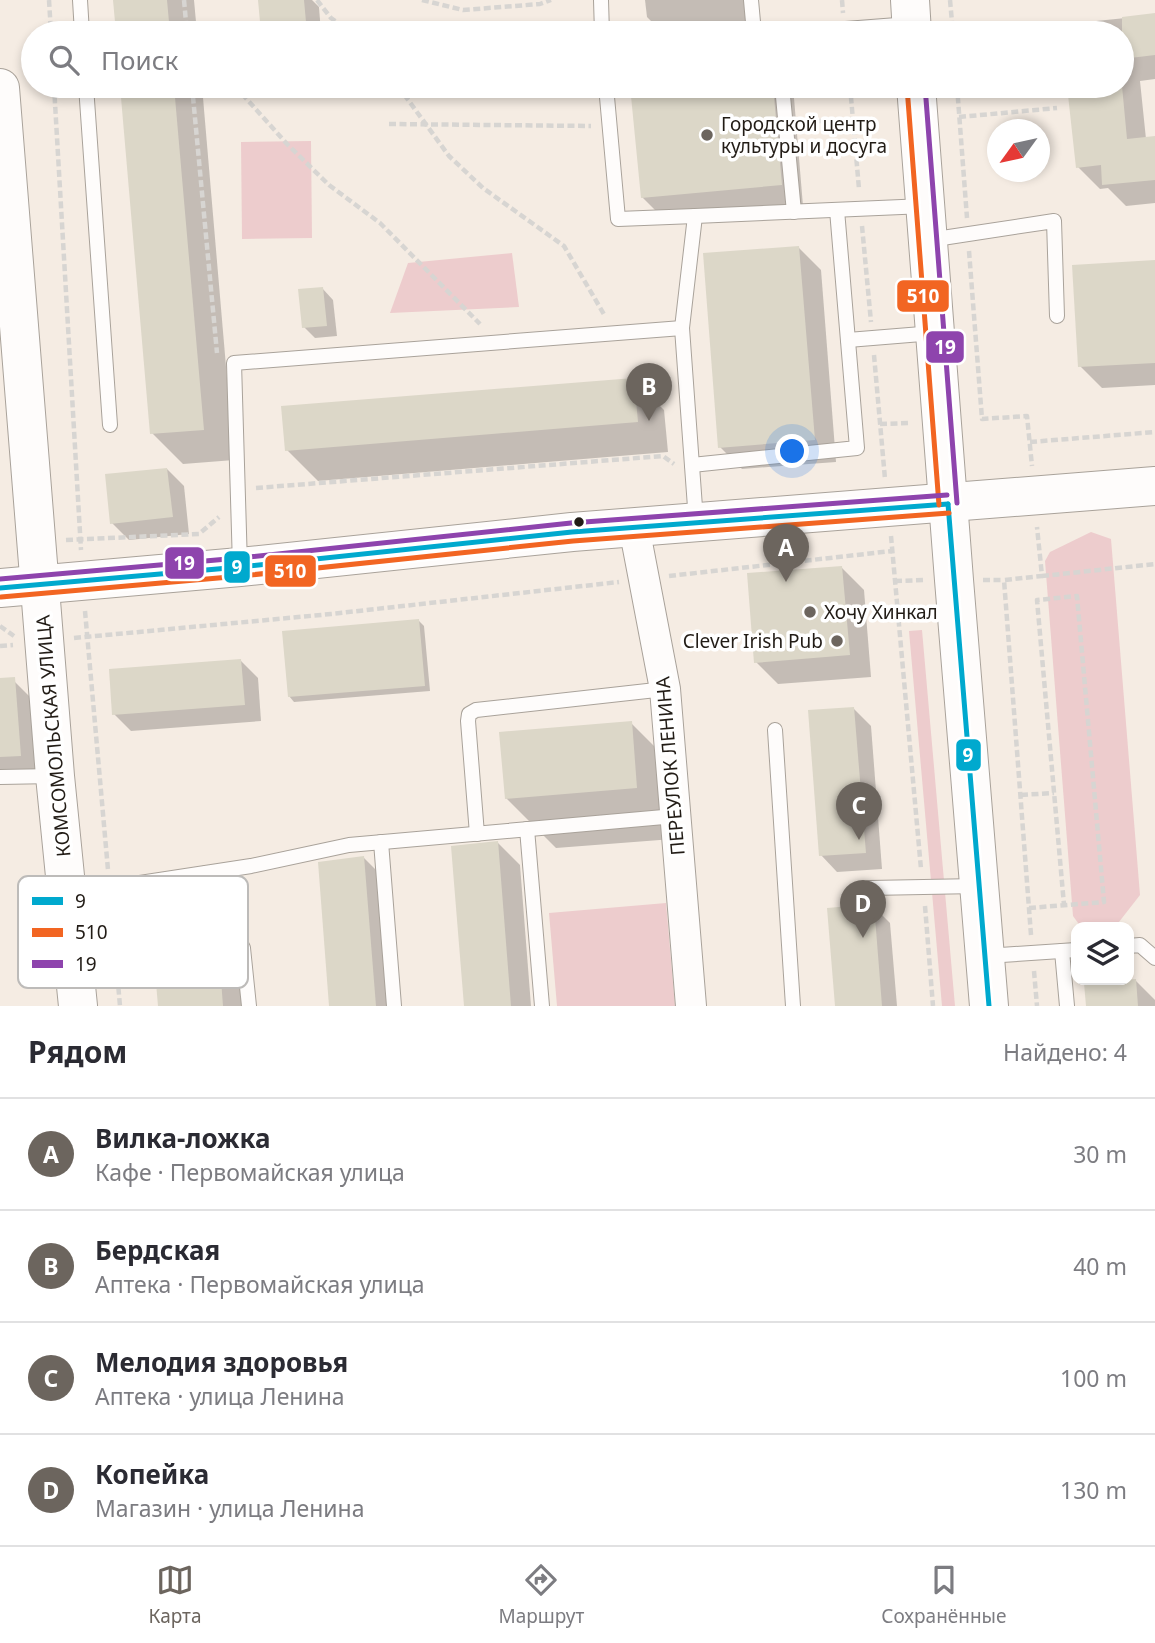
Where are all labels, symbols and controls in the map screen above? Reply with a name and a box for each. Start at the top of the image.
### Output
search box [21,21,1134,98]
icon: search [45,41,83,79]
text: Поиск [101,42,178,78]
place label: Городской центр культуры и досуга [721,111,887,159]
north arrow [987,119,1050,182]
marker: Городской центр культуры и досуга [699,127,715,143]
line badge: 510 [896,279,950,313]
text: 510 [907,283,939,309]
line badge: 19 [925,330,965,364]
text: 19 [934,334,956,360]
pin: B [626,363,672,421]
your location [775,434,809,468]
unlabelled marker [572,515,586,529]
pin: A [763,524,809,582]
line badge: 19 [164,546,205,580]
text: 19 [173,550,195,576]
line badge: 9 [223,550,251,584]
text: 9 [232,554,243,580]
line badge: 510 [264,554,317,588]
text: 510 [274,558,306,584]
place label: Хочу Хинкал [824,599,938,625]
marker: Хочу Хинкал [802,604,818,620]
street label: КОМСОМОЛЬСКАЯ УЛИЦА [29,613,77,858]
place label: Clever Irish Pub [683,628,823,654]
marker: Clever Irish Pub [829,633,845,649]
street label: ПЕРЕУЛОК ЛЕНИНА [649,675,691,857]
line badge: 9 [955,738,982,772]
text: 9 [963,742,974,768]
pin: C [836,782,882,840]
legend [18,876,248,988]
pin: D [840,880,886,938]
text: 9 [75,888,86,914]
text: 510 [75,919,108,945]
map controls [1071,922,1134,985]
button: layers [1071,922,1134,985]
text: 19 [75,951,97,977]
text: Рядом [28,1031,127,1072]
text: Найдено: 4 [1003,1036,1127,1068]
text: Вилка-ложка [95,1120,271,1156]
text: A [43,1138,59,1170]
text: 30 m [1073,1138,1127,1170]
text: Кафе · Первомайская улица [95,1156,405,1188]
text: Бердская [95,1232,220,1268]
text: B [43,1250,59,1282]
text: 40 m [1073,1250,1127,1282]
text: Аптека · Первомайская улица [95,1268,425,1300]
text: Мелодия здоровья [95,1344,348,1380]
text: C [44,1362,58,1394]
text: 100 m [1060,1362,1127,1394]
text: Аптека · улица Ленина [95,1380,345,1412]
text: Копейка [95,1456,209,1492]
text: D [43,1474,59,1506]
text: 130 m [1060,1474,1127,1506]
text: Магазин · улица Ленина [95,1492,365,1524]
tab: Карта [148,1561,202,1629]
tab: Маршрут [498,1561,584,1629]
tab: Сохранённые [881,1561,1007,1629]

